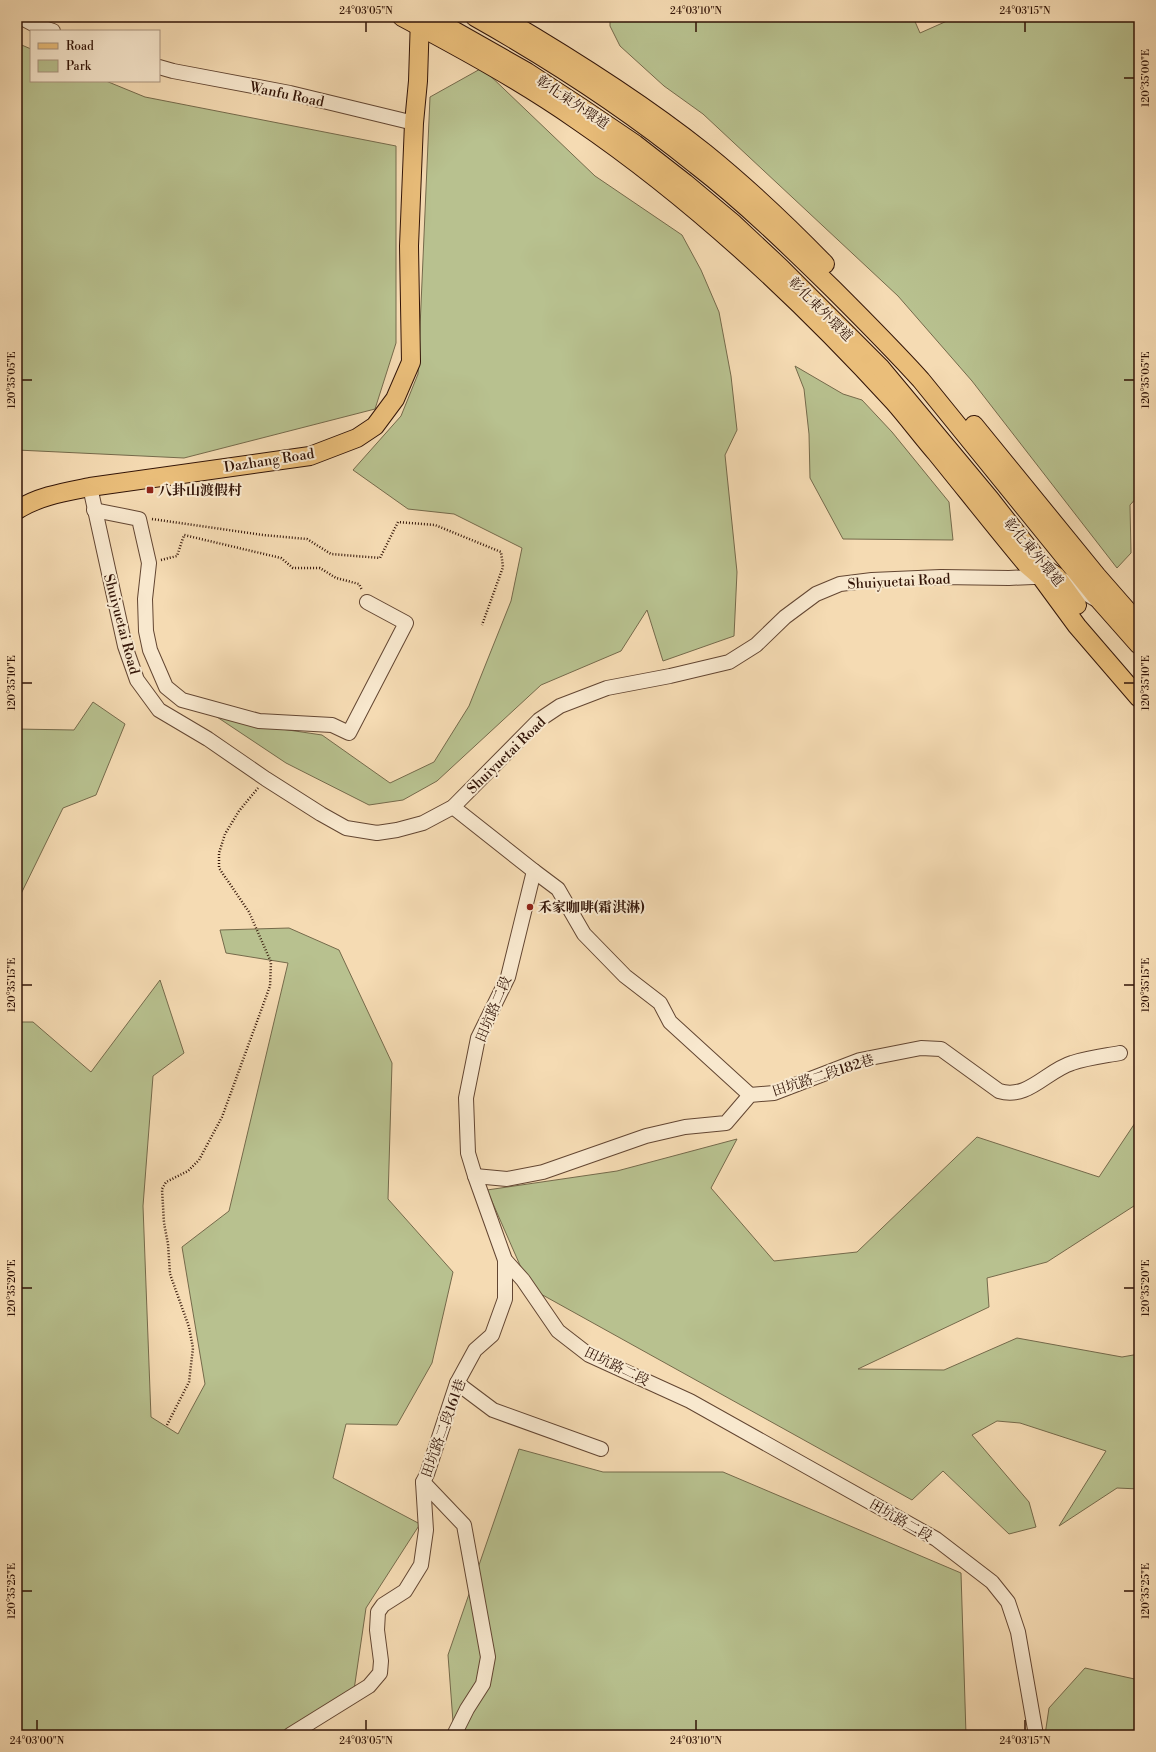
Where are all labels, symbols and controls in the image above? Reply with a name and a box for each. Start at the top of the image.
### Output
text: 24°03'05"N [339,5,393,17]
text: 24°03'10"N [670,5,722,17]
text: 24°03'15"N [1000,5,1051,17]
legend [30,30,160,82]
text: Road [66,39,94,54]
text: 120°35'00"E [1140,49,1152,107]
text: Park [66,59,92,74]
street label: 彰化東外環道 [533,72,612,134]
street label: Wanfu Road [247,78,326,112]
street label: 彰化東外環道 [784,274,856,346]
text: 120°35'05"E [6,352,18,408]
text: 120°35'05"E [1140,352,1152,408]
street label: Dazhang Road [223,445,316,477]
place label: 八卦山渡假村 [158,482,242,500]
marker: 八卦山渡假村 [145,485,155,495]
street label: 彰化東外環道 [999,515,1067,591]
street label: Shuiyuetai Road [847,570,951,594]
street label: Shuiyuetai Road [99,572,143,676]
text: 120°35'10"E [6,655,18,711]
text: 120°35'10"E [1140,655,1152,711]
street label: Shuiyuetai Road [463,713,550,798]
place label: 禾家咖啡(霜淇淋) [538,899,645,917]
marker: 禾家咖啡(霜淇淋) [525,902,535,912]
text: 120°35'15"E [6,958,18,1012]
text: 120°35'15"E [1140,958,1152,1012]
street label: 田坑路二段 [472,974,516,1045]
street label: 田坑路二段182巷 [770,1051,877,1101]
text: 120°35'20"E [6,1259,18,1316]
text: 120°35'20"E [1140,1259,1152,1316]
street label: 田坑路二段 [581,1343,652,1390]
street label: 田坑路二段161巷 [418,1377,470,1480]
street label: 田坑路二段 [866,1496,935,1546]
text: 120°35'25"E [6,1563,18,1619]
text: 120°35'25"E [1140,1563,1152,1619]
text: 24°03'00"N [10,1735,65,1747]
text: 24°03'05"N [339,1735,393,1747]
text: 24°03'10"N [670,1735,722,1747]
text: 24°03'15"N [1000,1735,1051,1747]

